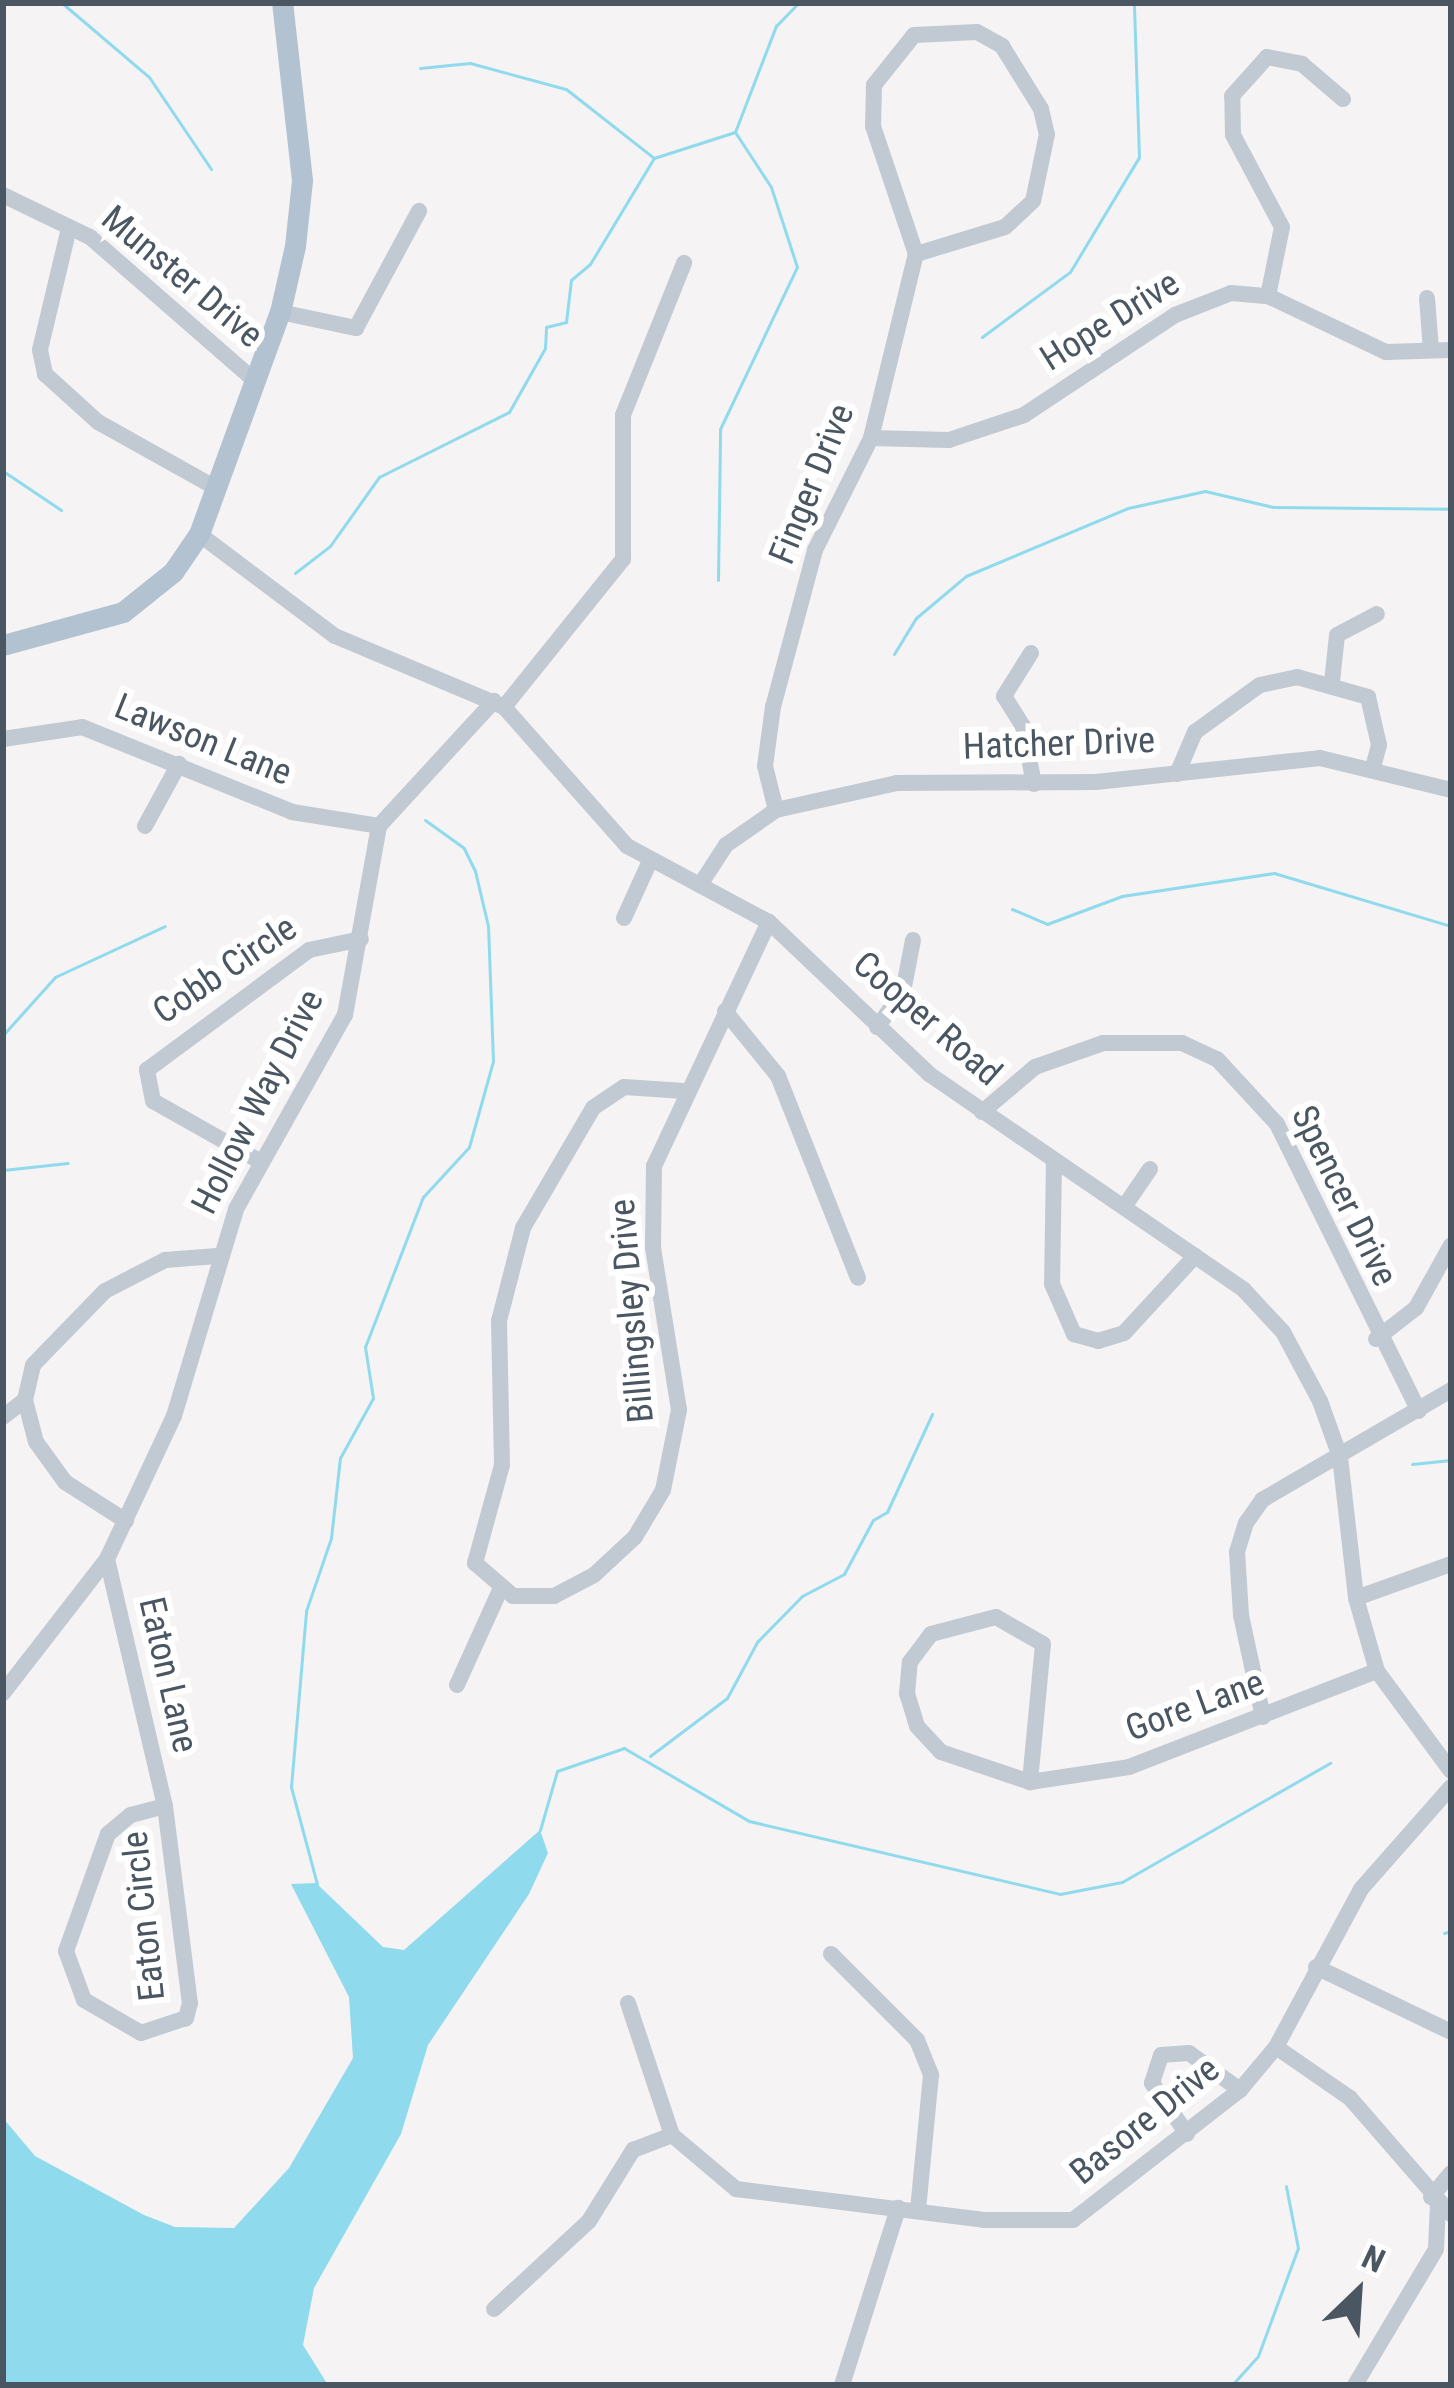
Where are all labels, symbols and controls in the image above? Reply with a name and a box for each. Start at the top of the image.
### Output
street label: Munster Drive [93,197,271,357]
street label: Hope Drive [1033,262,1187,380]
street label: Finger Drive [760,398,864,570]
street label: Lawson Lane [108,685,298,795]
street label: Hatcher Drive [962,719,1156,769]
street label: Cobb Circle [145,906,305,1034]
street label: Cooper Road [844,943,1010,1095]
street label: Hollow Way Drive [183,983,333,1221]
street label: Spencer Drive [1282,1099,1406,1293]
street label: Billingsley Drive [601,1197,663,1425]
street label: Eaton Lane [129,1593,207,1757]
street label: Gore Lane [1120,1661,1270,1751]
street label: Eaton Circle [114,1829,174,2003]
street label: Basore Drive [1062,2048,1228,2194]
north arrow [1298,2232,1418,2352]
text: N [1356,2237,1391,2281]

